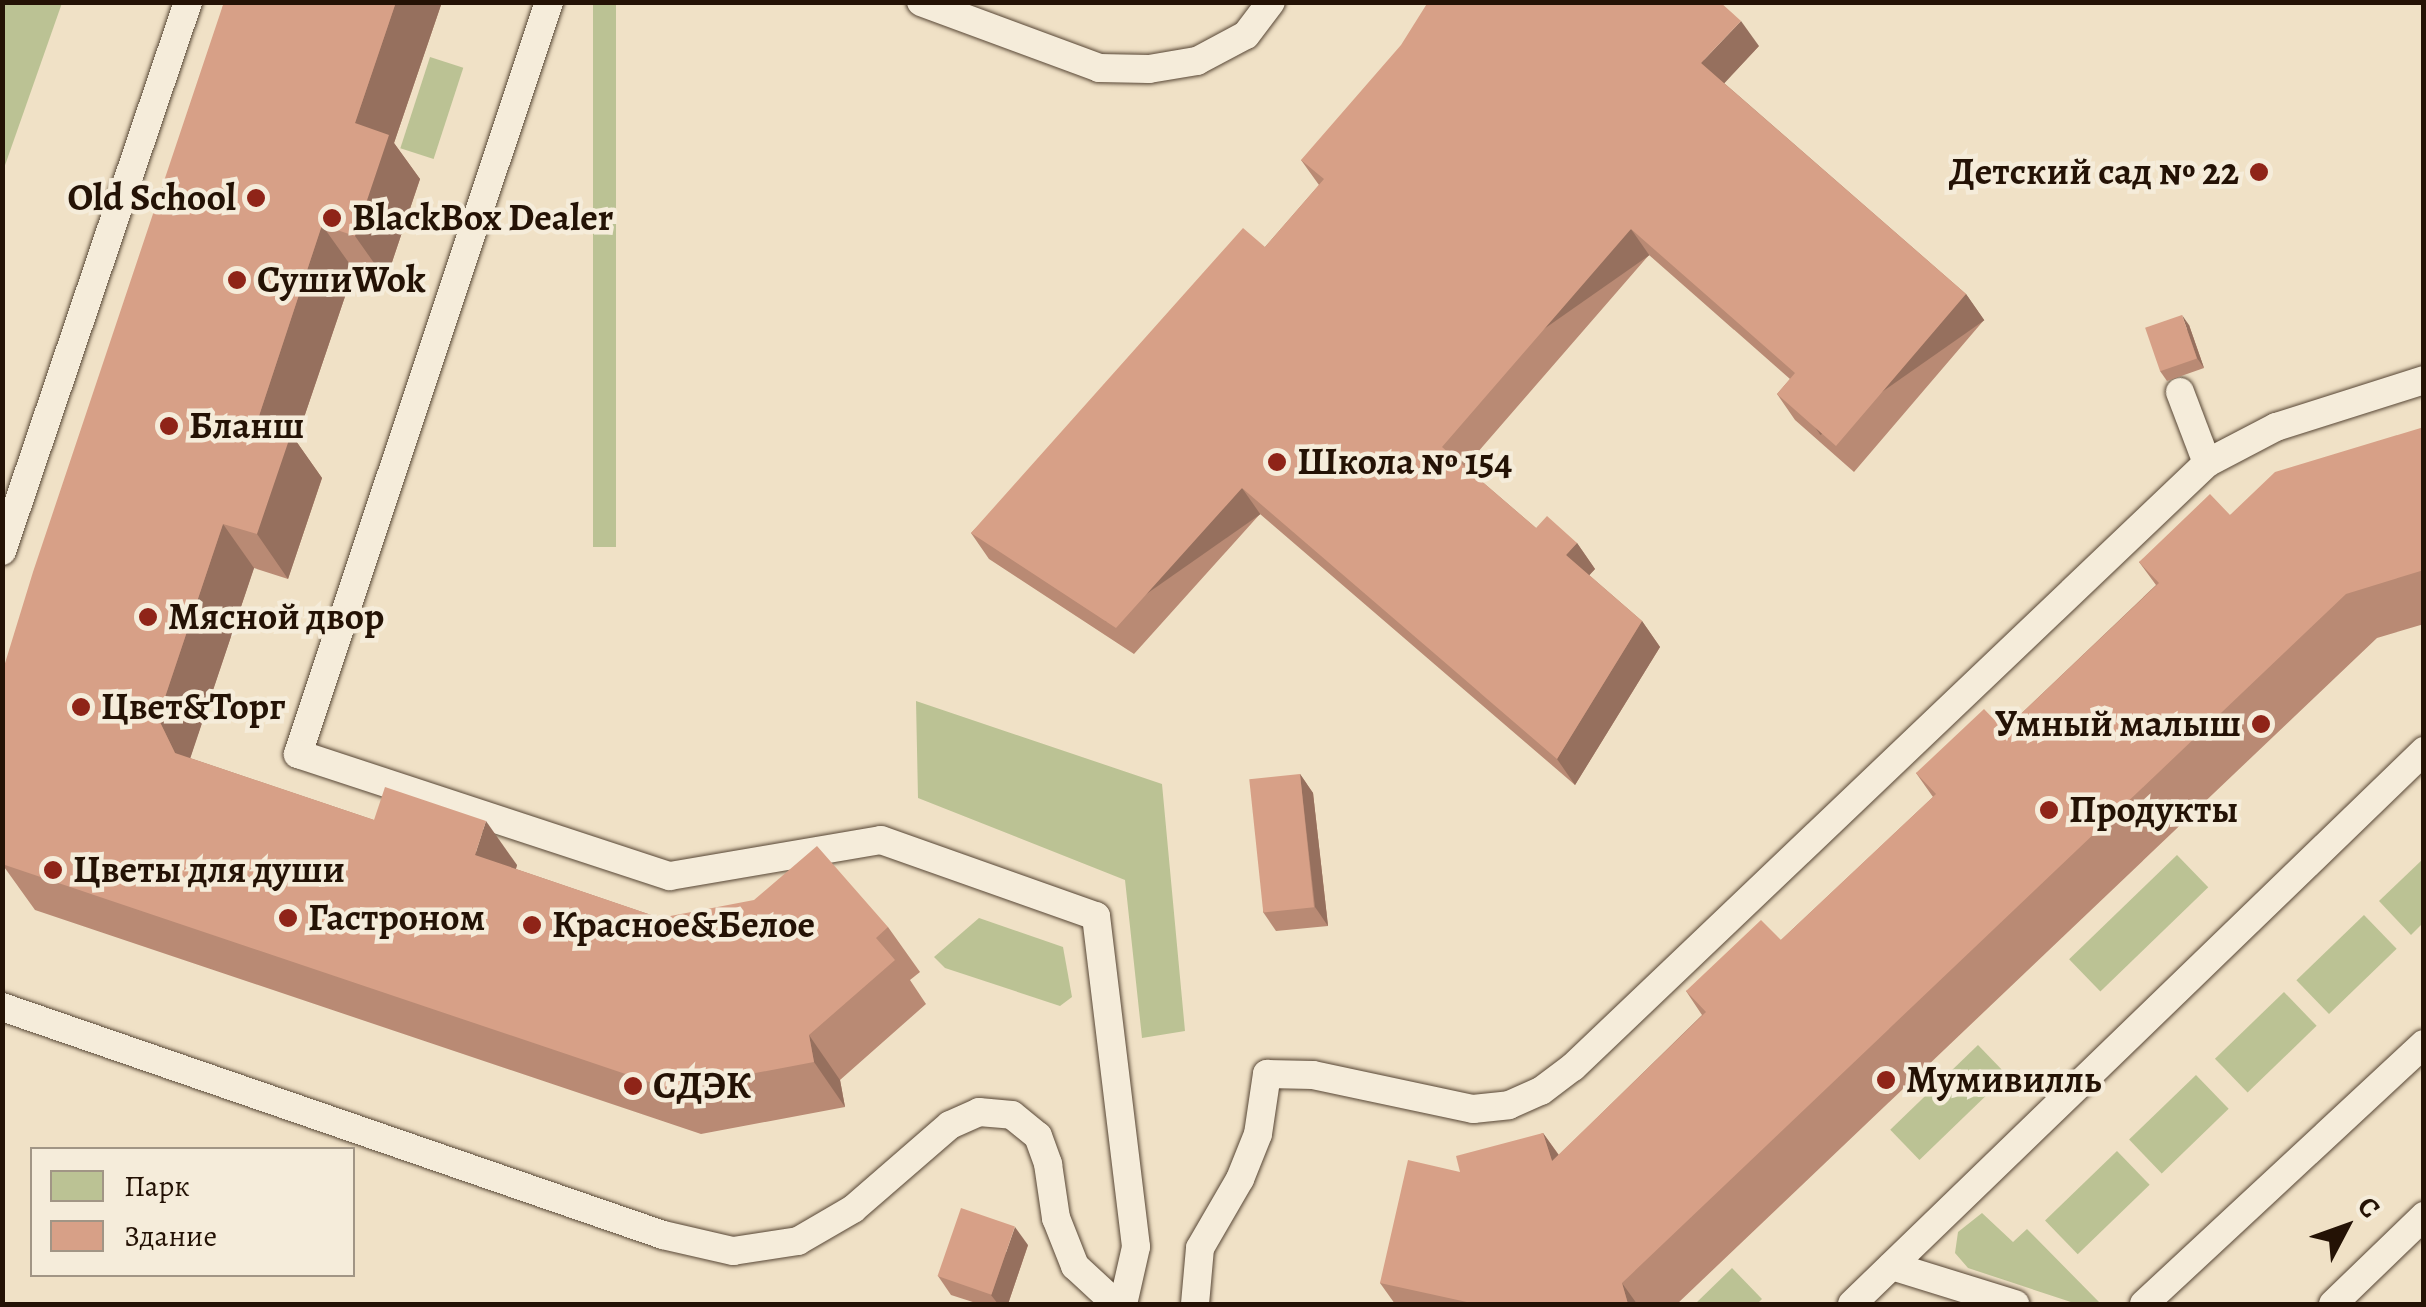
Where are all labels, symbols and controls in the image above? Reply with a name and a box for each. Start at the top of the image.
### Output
place label: Детский сад № 22 [1949,149,2239,195]
marker: Детский сад № 22 [2248,161,2270,183]
place label: Old School [67,175,236,221]
marker: Old School [245,187,267,209]
place label: BlackBox Dealer [352,195,613,241]
marker: BlackBox Dealer [321,207,343,229]
place label: СушиWok [257,257,426,303]
marker: СушиWok [226,269,248,291]
place label: Бланш [189,403,304,449]
marker: Бланш [158,415,180,437]
place label: Школа № 154 [1297,439,1512,485]
marker: Школа № 154 [1266,451,1288,473]
place label: Мясной двор [168,594,384,640]
marker: Мясной двор [137,606,159,628]
place label: Цвет&Торг [101,684,286,730]
marker: Цвет&Торг [70,696,92,718]
place label: Умный малыш [1995,701,2241,747]
marker: Умный малыш [2250,713,2272,735]
place label: Продукты [2069,787,2238,833]
marker: Продукты [2038,799,2060,821]
place label: Цветы для души [73,847,345,893]
marker: Цветы для души [42,859,64,881]
place label: Гастроном [308,895,485,941]
place label: Красное&Белое [552,902,815,948]
marker: Гастроном [277,907,299,929]
marker: Красное&Белое [521,914,543,936]
place label: Мумивилль [1906,1057,2101,1103]
place label: СДЭК [653,1063,751,1109]
marker: Мумивилль [1875,1069,1897,1091]
marker: СДЭК [622,1075,644,1097]
legend [30,1147,355,1277]
text: Парк [124,1166,190,1206]
north arrow [2296,1177,2396,1277]
text: С [2349,1188,2389,1226]
text: Здание [124,1216,217,1256]

